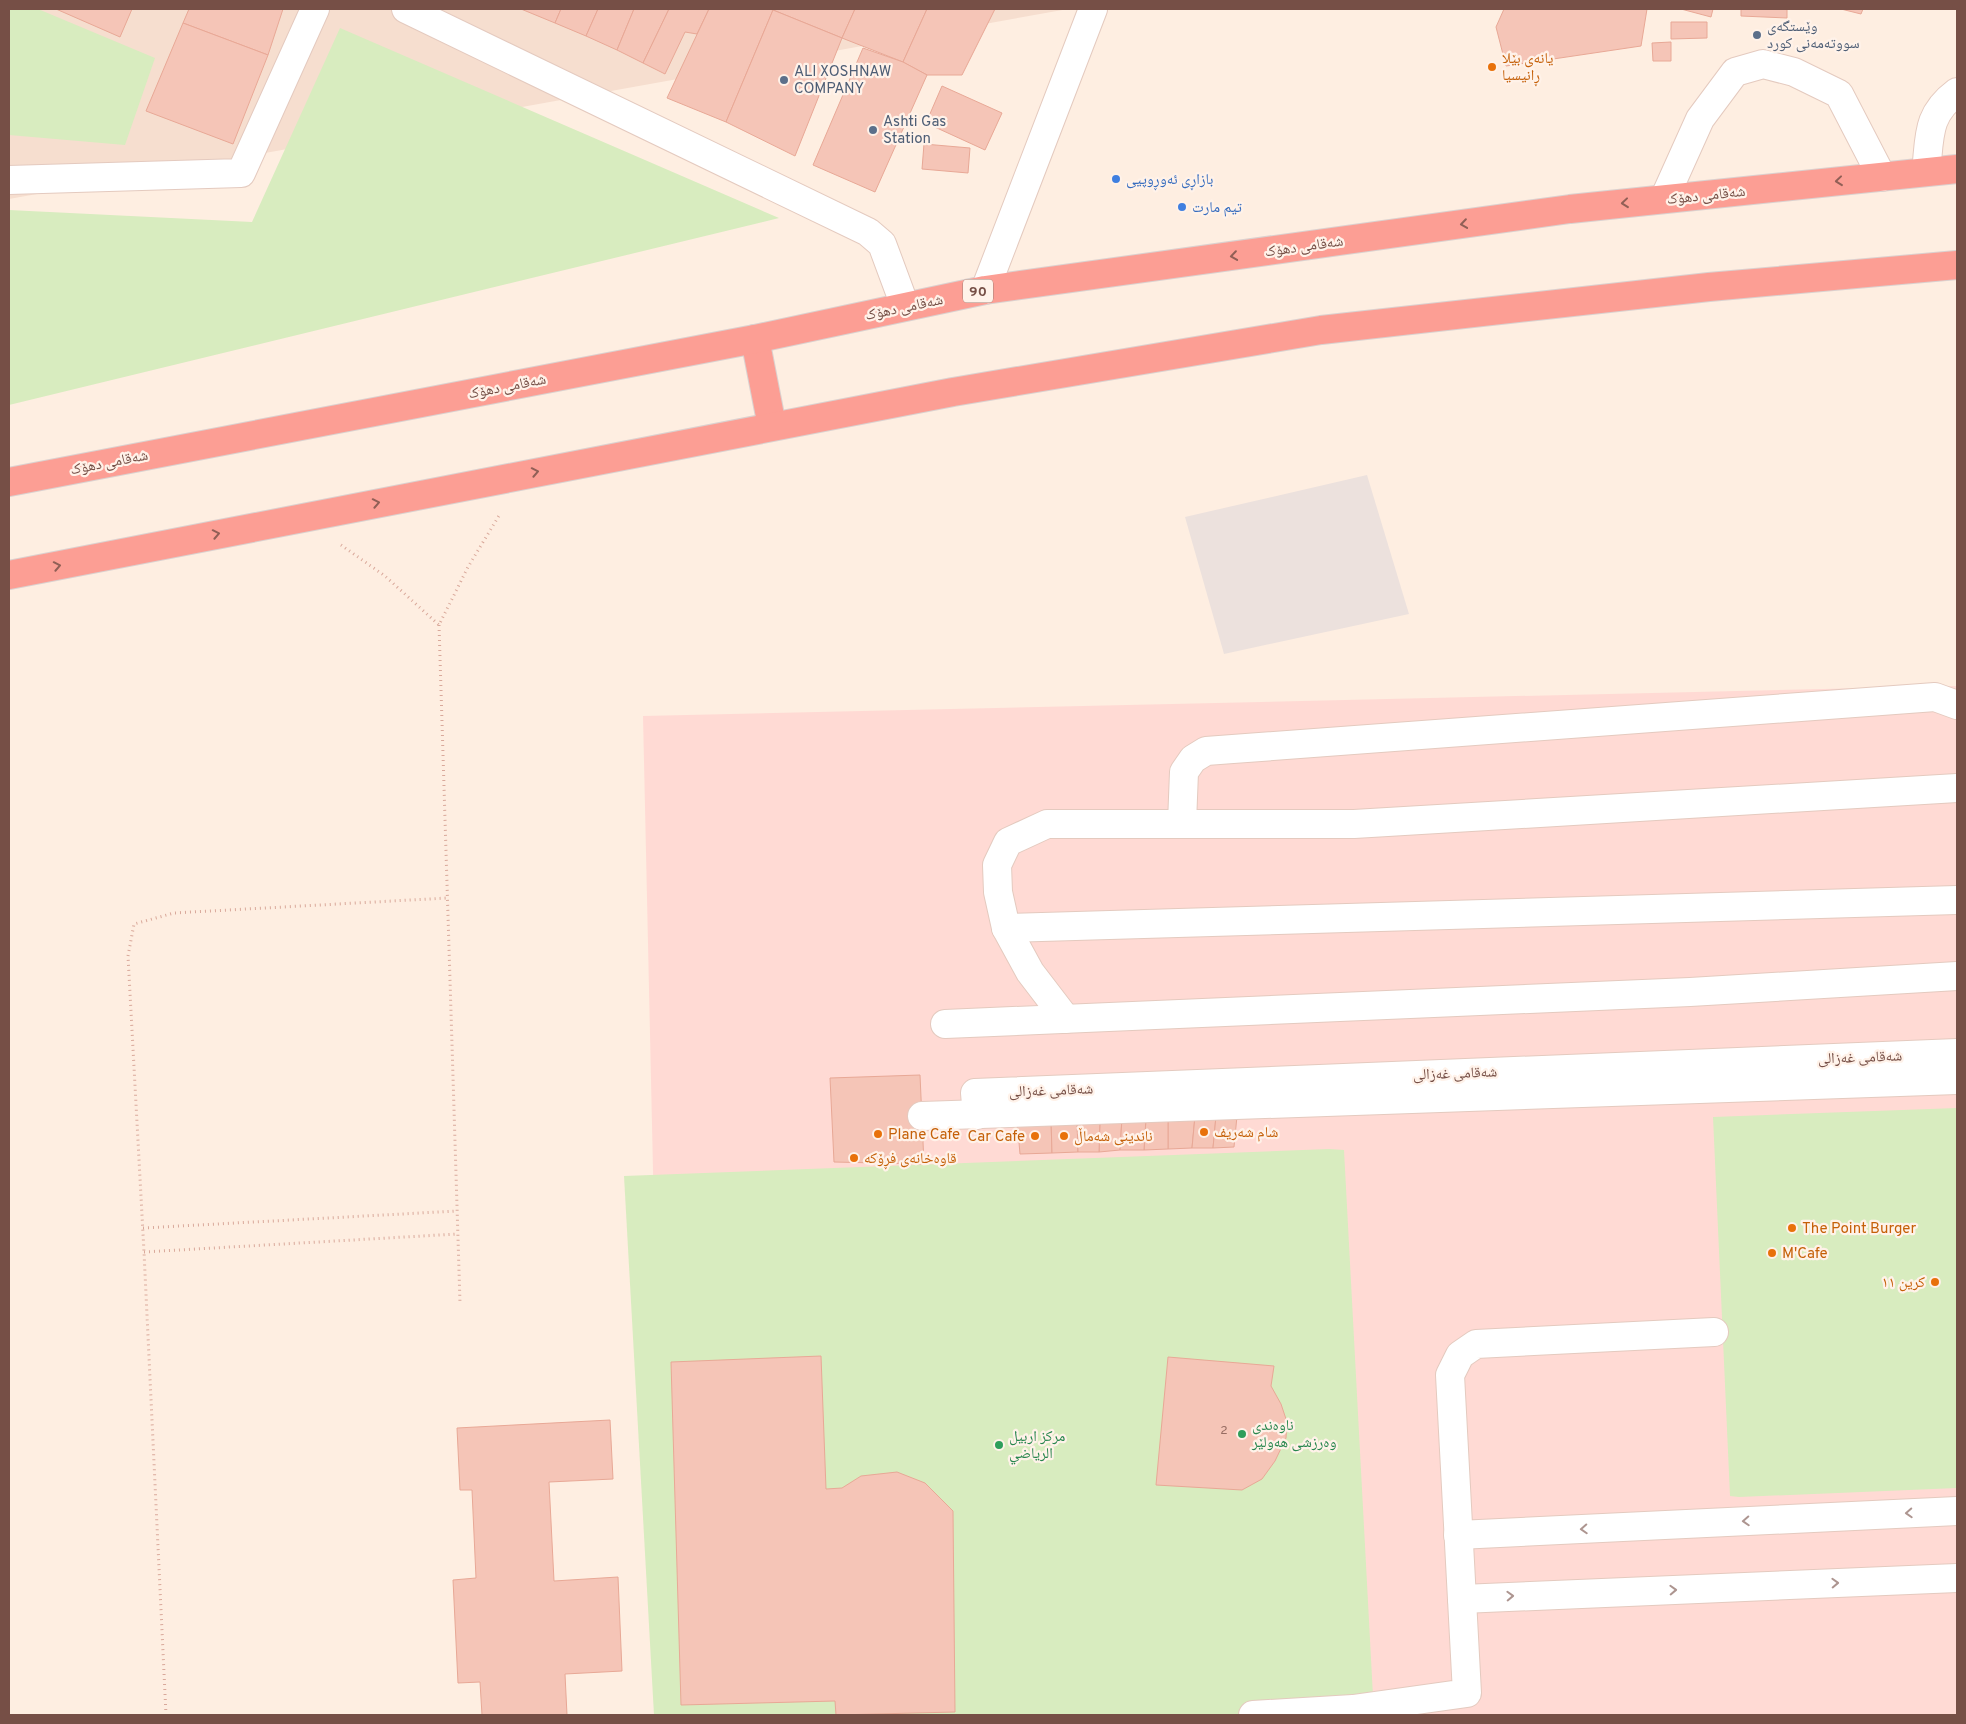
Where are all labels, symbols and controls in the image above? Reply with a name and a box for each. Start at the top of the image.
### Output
place label: وێستگەی سووتەمەنی کورد [1767,18,1860,54]
marker: وێستگەی سووتەمەنی کورد [1751,29,1763,41]
place label: یانەی بێلا ڕانیسیا [1502,50,1554,87]
marker: یانەی بێلا ڕانیسیا [1486,61,1498,73]
place label: ALI XOSHNAW COMPANY [794,63,891,99]
marker: ALI XOSHNAW COMPANY [778,74,790,86]
place label: Ashti Gas Station [883,113,946,149]
marker: Ashti Gas Station [867,124,879,136]
place label: بازاڕی ئەوڕوپیی [1126,171,1213,191]
marker: بازاڕی ئەوڕوپیی [1110,173,1122,185]
one-way arrow [1835,175,1843,186]
street label: شەقامی دهۆک [1666,183,1747,210]
one-way arrow [1621,197,1629,208]
place label: تيم مارت [1192,199,1243,218]
marker: تيم مارت [1176,201,1188,213]
one-way arrow [1460,218,1468,229]
street label: شەقامی دهۆک [1264,233,1345,262]
one-way arrow [1229,250,1238,260]
road number: 90 [963,280,993,302]
street label: شەقامی دهۆک [864,291,945,326]
street label: شەقامی دهۆک [467,371,548,404]
street label: شەقامی دهۆک [69,447,150,480]
one-way arrow [531,467,539,478]
one-way arrow [371,498,380,509]
one-way arrow [212,530,220,540]
one-way arrow [52,561,61,571]
street label: شەقامی غەزالی [1817,1048,1903,1069]
street label: شەقامی غەزالی [1412,1064,1498,1085]
street label: شەقامی غەزالی [1008,1081,1094,1102]
place label: شام شەریف [1214,1124,1278,1143]
place label: Plane Cafe [888,1126,960,1145]
marker: شام شەریف [1198,1126,1210,1138]
place label: ناندینی شەماڵ [1074,1127,1153,1147]
marker: Plane Cafe [872,1128,884,1140]
place label: Car Cafe [968,1128,1025,1147]
marker: Car Cafe [1029,1130,1041,1142]
marker: ناندینی شەماڵ [1058,1130,1070,1142]
place label: قاوەخانەی فڕۆکە [864,1150,957,1170]
marker: قاوەخانەی فڕۆکە [848,1152,860,1164]
place label: The Point Burger [1802,1220,1917,1239]
marker: The Point Burger [1786,1222,1798,1234]
place label: M'Cafe [1782,1245,1828,1264]
marker: M'Cafe [1766,1247,1778,1259]
place label: كرين ١١ [1882,1274,1925,1293]
marker: كرين ١١ [1929,1276,1941,1288]
place label: ناوەندی وەرزشی هەولێر [1251,1417,1336,1453]
house number: 2 [1220,1423,1228,1439]
place label: مركز اربيل الرياضي [1009,1428,1066,1465]
marker: ناوەندی وەرزشی هەولێر [1236,1428,1248,1440]
marker: مركز اربيل الرياضي [993,1439,1005,1451]
one-way arrow [1904,1508,1912,1519]
one-way arrow [1742,1516,1750,1527]
one-way arrow [1580,1524,1588,1535]
one-way arrow [1831,1577,1839,1588]
one-way arrow [1669,1584,1677,1595]
one-way arrow [1507,1591,1515,1602]

